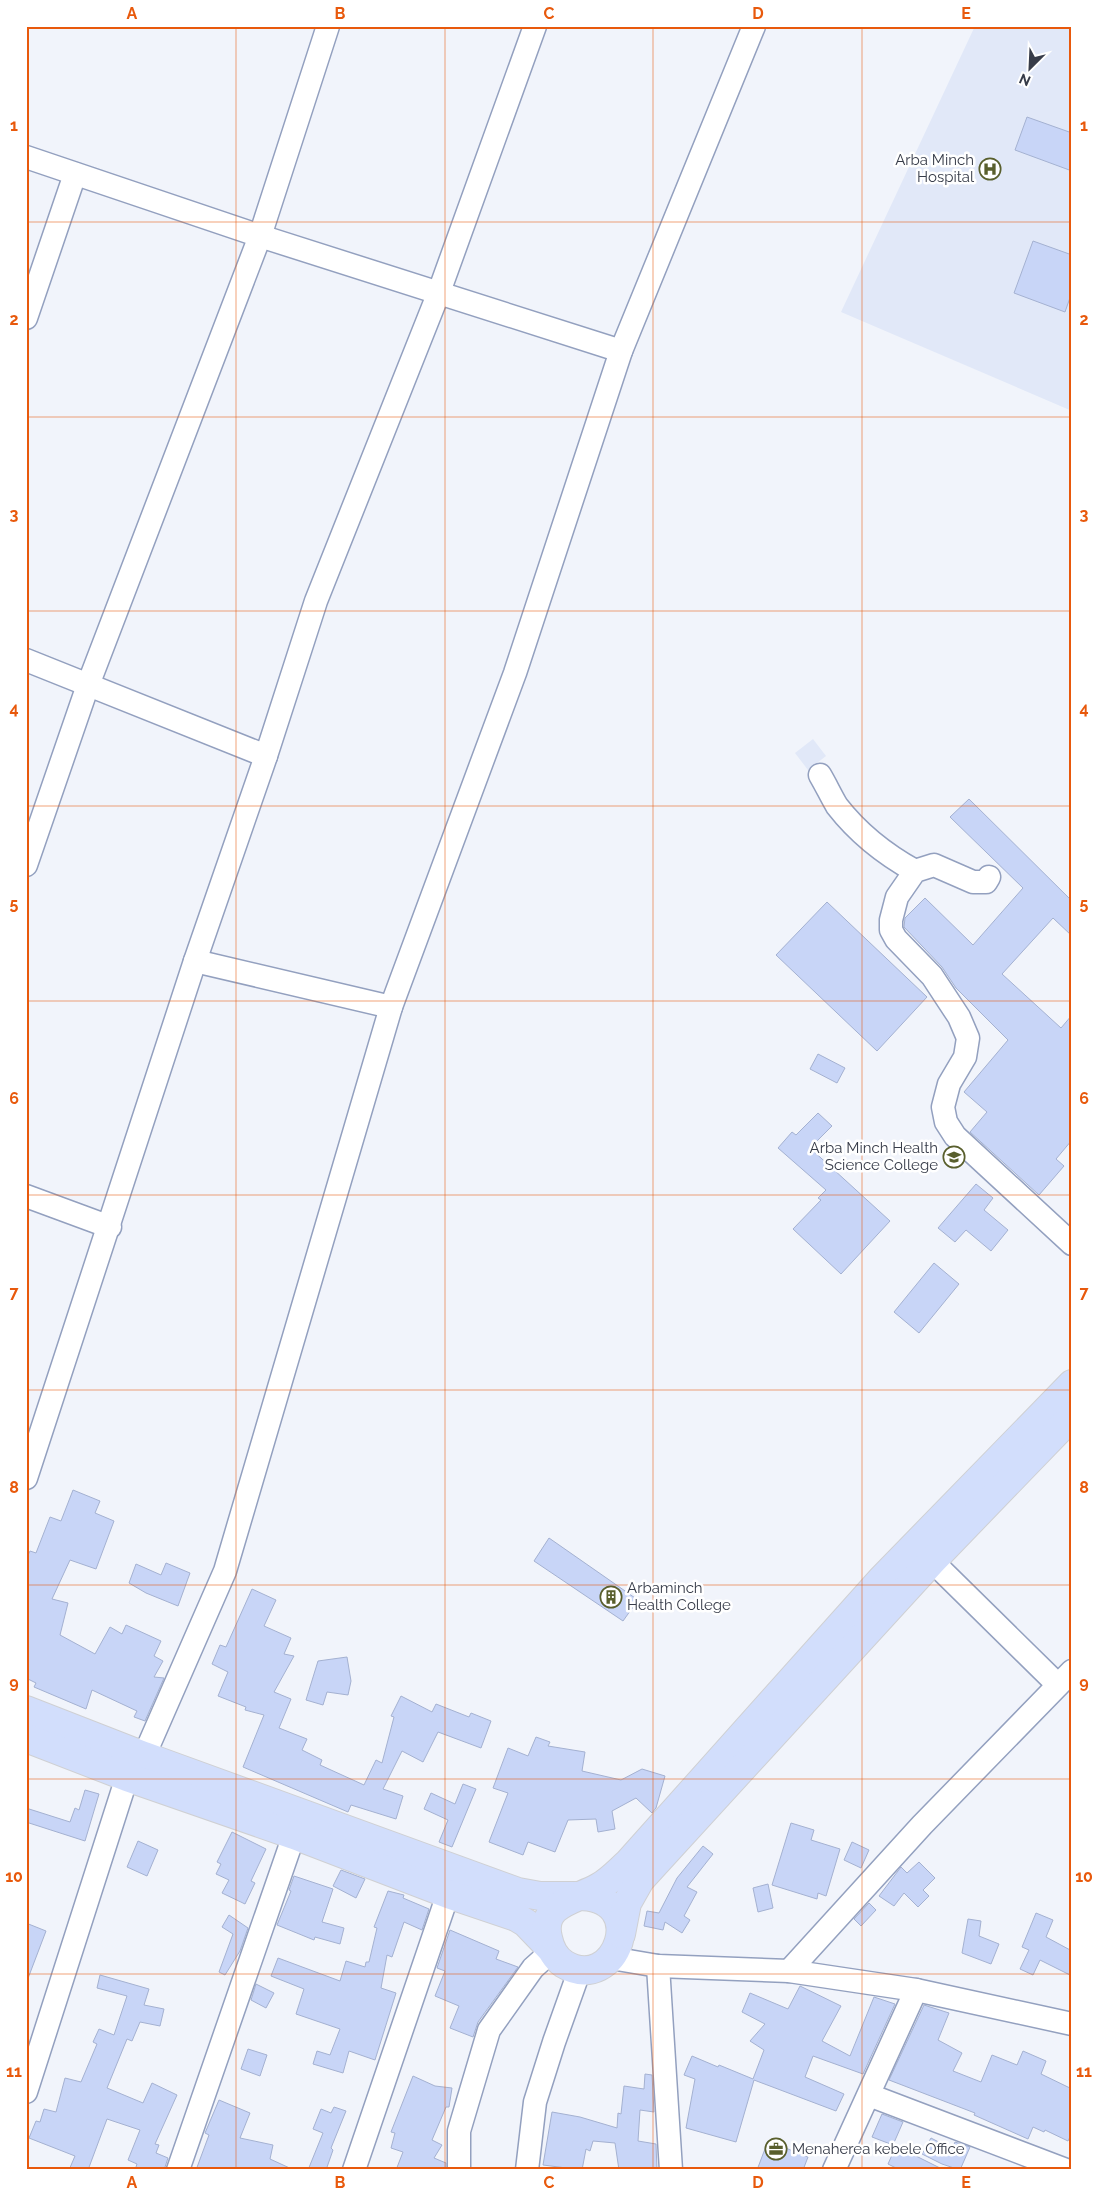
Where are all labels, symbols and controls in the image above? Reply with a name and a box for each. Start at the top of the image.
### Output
text: A [127,4,138,23]
text: B [335,4,346,23]
text: C [544,4,555,23]
text: D [752,4,764,23]
text: E [961,4,971,23]
north arrow [1006,42,1056,92]
text: N [1017,70,1033,89]
text: 1 [10,116,18,135]
text: 1 [1080,116,1088,135]
place label: Arba Minch Hospital [895,151,975,186]
hospital icon: Arba Minch Hospital [978,157,1002,181]
text: 2 [9,310,19,329]
text: 2 [1079,310,1089,329]
text: 3 [10,505,19,524]
text: 3 [1080,505,1089,524]
text: 4 [9,699,19,718]
text: 4 [1079,699,1089,718]
text: 5 [10,894,19,913]
text: 5 [1080,894,1089,913]
text: 6 [9,1089,19,1108]
text: 6 [1079,1089,1089,1108]
place label: Arba Minch Health Science College [810,1139,938,1174]
school or university icon: Arba Minch Health Science College [942,1145,966,1169]
text: 7 [10,1283,19,1302]
text: 7 [1080,1283,1089,1302]
text: 8 [9,1478,19,1497]
text: 8 [1079,1478,1089,1497]
place label: Arbaminch Health College [627,1579,731,1614]
building icon: Arbaminch Health College [599,1585,623,1609]
text: 9 [9,1673,19,1692]
text: 9 [1079,1673,1089,1692]
text: 10 [5,1867,23,1886]
text: 10 [1075,1867,1093,1886]
text: 11 [6,2062,22,2081]
text: 11 [1076,2062,1092,2081]
office icon: Menaherea kebele Office [764,2137,788,2161]
place label: Menaherea kebele Office [792,2140,965,2158]
text: A [127,2173,138,2192]
text: B [335,2173,346,2192]
text: C [544,2173,555,2192]
text: D [752,2173,764,2192]
text: E [961,2173,971,2192]

